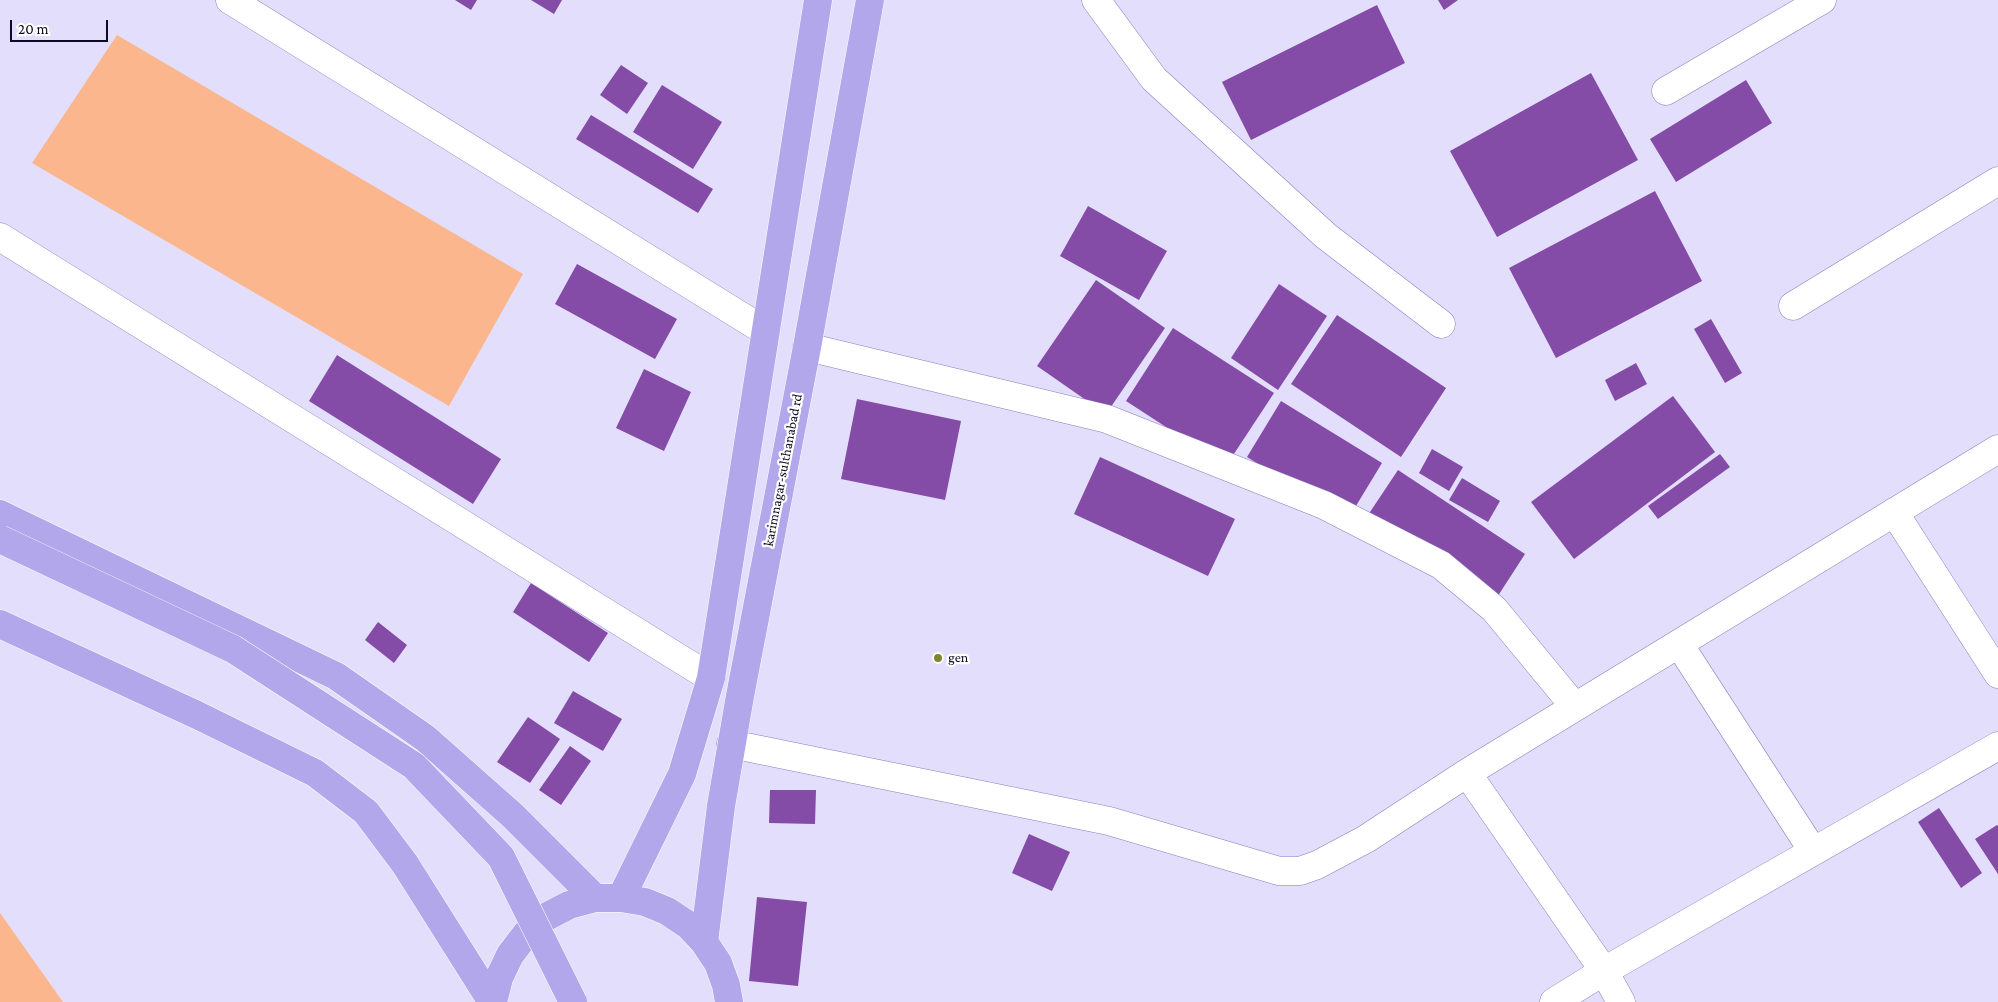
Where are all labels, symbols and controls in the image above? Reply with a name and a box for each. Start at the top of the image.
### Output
scale bar [12,10,110,42]
text: 20 m [18,21,49,37]
street label: karimnagar-sulthanabad rd [760,392,806,548]
place label: gen [948,650,968,666]
marker: gen [932,652,944,664]

